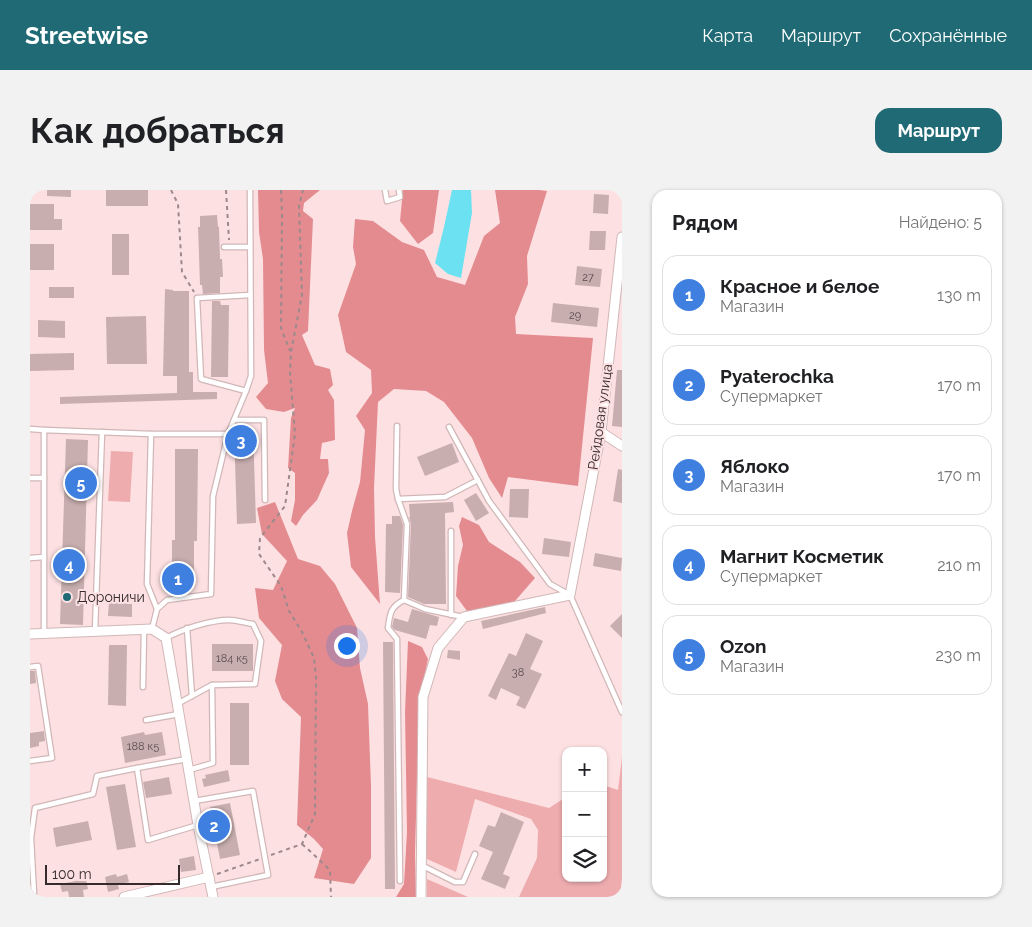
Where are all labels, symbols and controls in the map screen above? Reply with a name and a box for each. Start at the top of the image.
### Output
text: Streetwise [25,21,148,50]
text: Карта [702,25,753,46]
text: Маршрут [781,25,861,46]
text: Сохранённые [889,25,1007,46]
button: Маршрут [875,108,1002,153]
text: Как добраться [30,110,285,151]
text: Рядом [672,210,738,235]
text: Найдено: 5 [899,213,982,232]
house number: 27 [582,271,594,284]
text: Красное и белое [720,275,879,297]
text: 1 [685,286,693,305]
text: 130 m [937,286,981,305]
text: Магазин [720,297,784,316]
house number: 29 [569,309,581,322]
street label: Рейдовая улица [585,363,615,471]
text: Pyaterochka [720,365,834,387]
text: 2 [684,376,694,395]
text: 170 m [937,376,981,395]
text: Супермаркет [720,387,823,406]
pin: 3 [225,422,257,460]
text: Яблоко [720,455,789,477]
pin: 5 [65,464,97,502]
text: 3 [685,466,693,485]
text: 170 m [937,466,981,485]
text: Магазин [720,477,784,496]
text: Магнит Косметик [720,545,884,567]
pin: 4 [53,546,85,584]
text: 4 [684,556,694,575]
text: 210 m [937,556,981,575]
pin: 1 [162,560,194,598]
text: Супермаркет [720,567,823,586]
place label: Дороничи [77,589,145,605]
marker: Дороничи [61,591,73,603]
your location [334,633,360,659]
text: Ozon [720,635,767,657]
text: 5 [685,646,693,665]
text: 230 m [936,646,981,665]
house number: 184 к5 [216,652,248,665]
text: Магазин [720,657,784,676]
house number: 38 [512,666,524,679]
house number: 188 к5 [127,740,159,753]
map controls [562,747,607,882]
button: + [562,747,607,792]
button: − [562,792,607,837]
pin: 2 [198,807,230,845]
button: layers [562,837,607,882]
scale bar [45,862,180,885]
text: 100 m [52,866,92,882]

